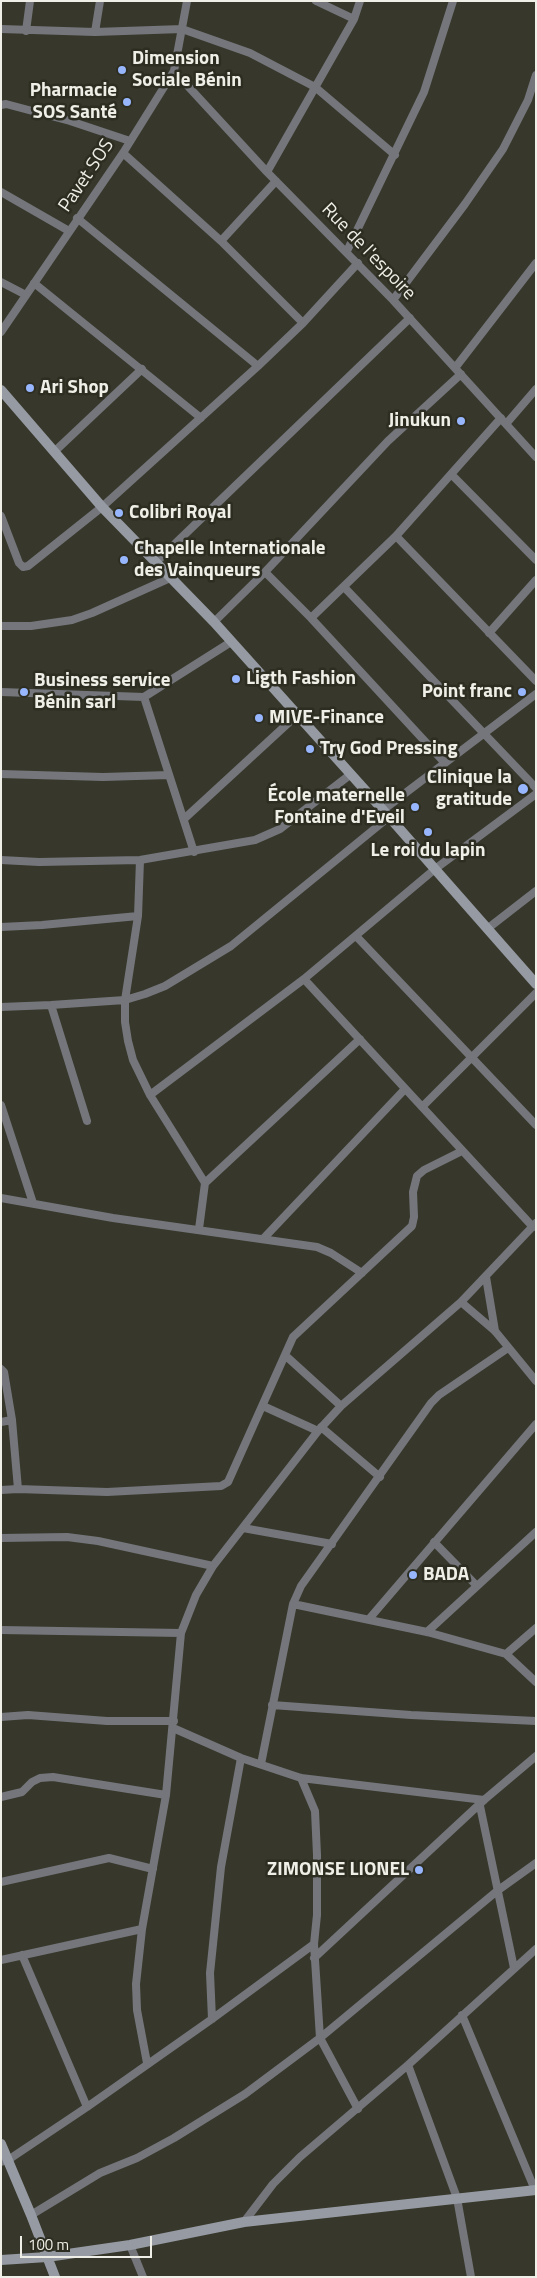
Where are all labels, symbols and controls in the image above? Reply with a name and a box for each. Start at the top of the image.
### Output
place label: Dimension Sociale Bénin [132,48,242,92]
marker: Dimension Sociale Bénin [116,64,128,76]
place label: Pharmacie SOS Santé [30,80,117,124]
marker: Pharmacie SOS Santé [121,96,133,108]
street label: Pavet SOS [54,135,120,217]
street label: Rue de l'espoire [316,199,420,305]
place label: Ari Shop [40,377,109,399]
marker: Ari Shop [24,382,36,394]
place label: Jinukun [389,410,451,432]
marker: Jinukun [455,415,467,427]
place label: Colibri Royal [129,502,232,524]
marker: Colibri Royal [113,507,125,519]
place label: Chapelle Internationale des Vainqueurs [134,538,325,582]
marker: Chapelle Internationale des Vainqueurs [118,554,130,566]
place label: Ligth Fashion [246,668,356,690]
place label: Business service Bénin sarl [34,670,170,714]
marker: Ligth Fashion [230,673,242,685]
place label: Point franc [422,681,512,703]
marker: Business service Bénin sarl [18,686,30,698]
marker: Point franc [516,686,528,698]
place label: MIVE-Finance [269,707,384,729]
marker: MIVE-Finance [253,712,265,724]
place label: Try God Pressing [320,738,458,760]
marker: Try God Pressing [304,743,316,755]
place label: Clinique la gratitude [427,767,512,811]
marker: Clinique la gratitude [516,782,530,796]
place label: École maternelle Fontaine d'Eveil [268,785,405,829]
marker: École maternelle Fontaine d'Eveil [409,801,421,813]
marker: Le roi du lapin [422,826,434,838]
place label: Le roi du lapin [371,840,485,862]
place label: BADA [423,1564,469,1586]
marker: BADA [407,1569,419,1581]
place label: ZIMONSE LIONEL [267,1859,409,1881]
marker: ZIMONSE LIONEL [413,1864,425,1876]
scale bar [22,2226,155,2258]
text: 100 m [28,2233,69,2256]

